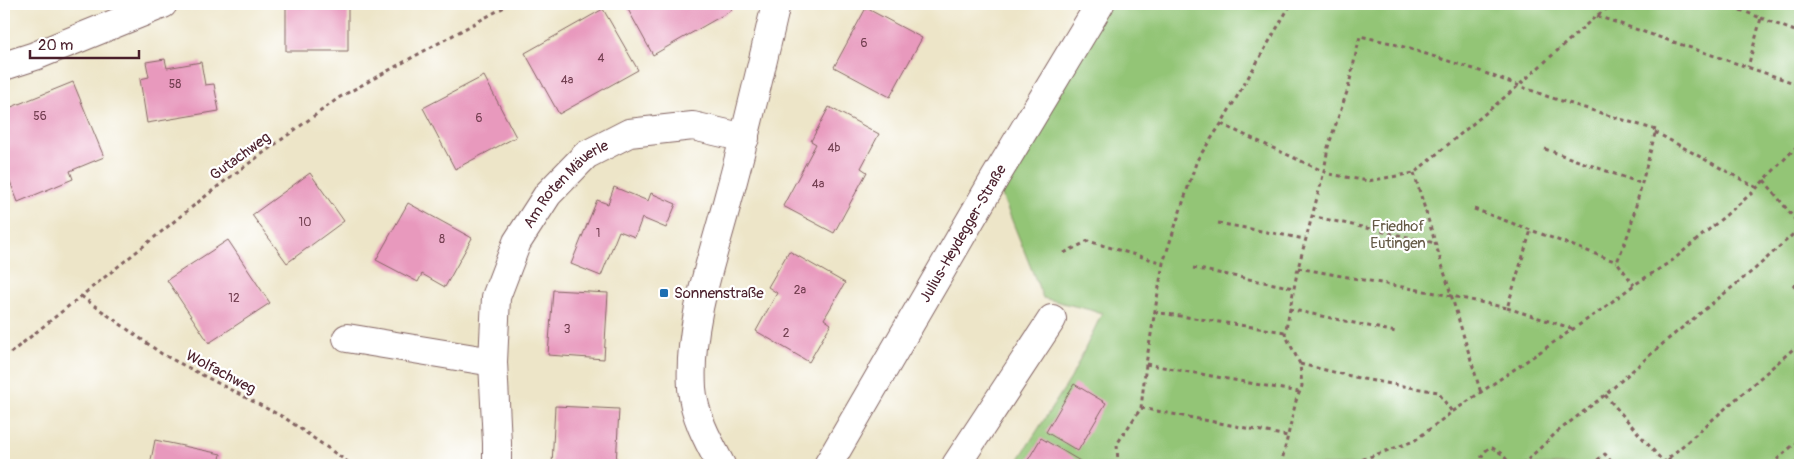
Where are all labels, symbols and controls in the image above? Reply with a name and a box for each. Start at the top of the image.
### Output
scale bar [30,28,139,60]
text: 20 m [38,36,73,55]
house number: 6 [861,36,868,51]
house number: 4 [598,51,605,66]
house number: 4a [561,73,574,88]
house number: 58 [169,77,181,92]
house number: 56 [33,109,47,124]
house number: 6 [476,111,483,126]
street label: Gutachweg [206,128,274,185]
street label: Am Roten Mäuerle [519,136,612,232]
house number: 4b [828,141,841,156]
street label: Julius-Heydegger-Straße [916,161,1011,306]
house number: 4a [812,177,825,192]
house number: 10 [299,215,311,230]
park label: Friedhof Eutingen [1370,217,1426,253]
house number: 1 [596,226,600,241]
house number: 8 [439,232,445,247]
house number: 2a [794,283,807,298]
place label: Sonnenstraße [674,284,764,303]
marker: Sonnenstraße [658,287,670,299]
house number: 12 [228,291,240,306]
house number: 3 [564,322,571,337]
house number: 2 [783,326,790,341]
street label: Wolfachweg [182,346,259,399]

